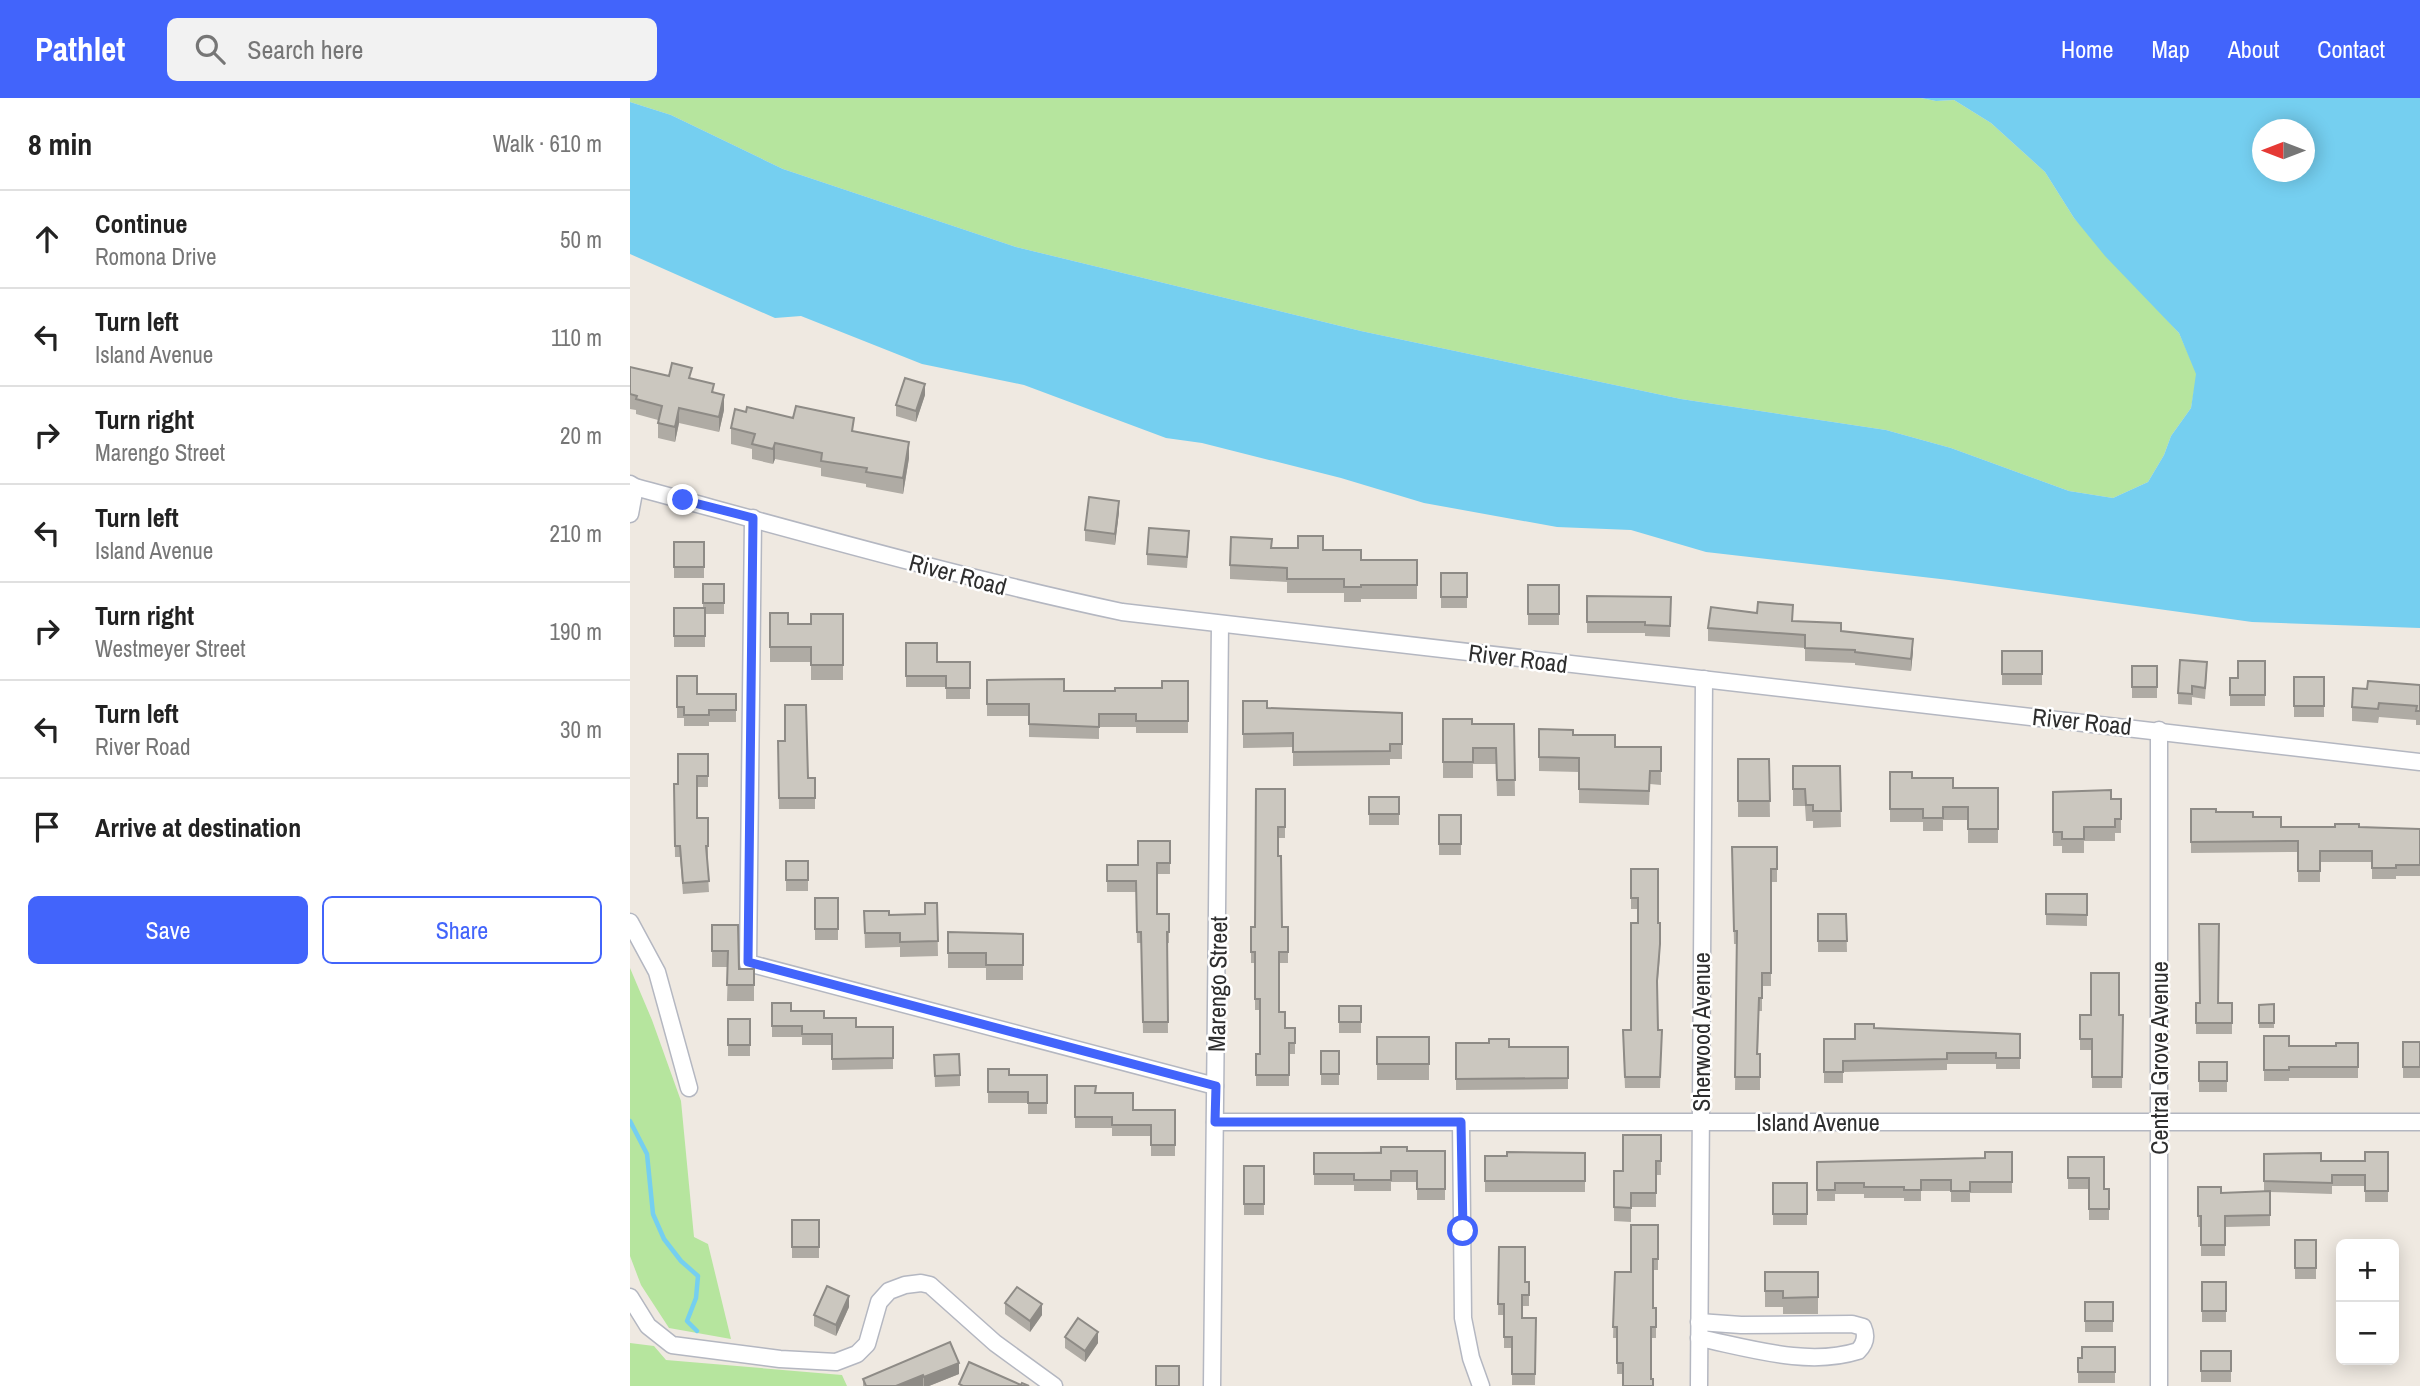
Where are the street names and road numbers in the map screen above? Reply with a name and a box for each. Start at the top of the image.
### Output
street label: River Road [906,546,1010,602]
street label: River Road [1467,636,1569,680]
street label: River Road [2031,700,2133,742]
street label: Marengo Street [1200,915,1234,1052]
street label: Sherwood Avenue [1685,952,1717,1112]
street label: Central Grove Avenue [2143,961,2175,1155]
street label: Island Avenue [1756,1106,1880,1138]

